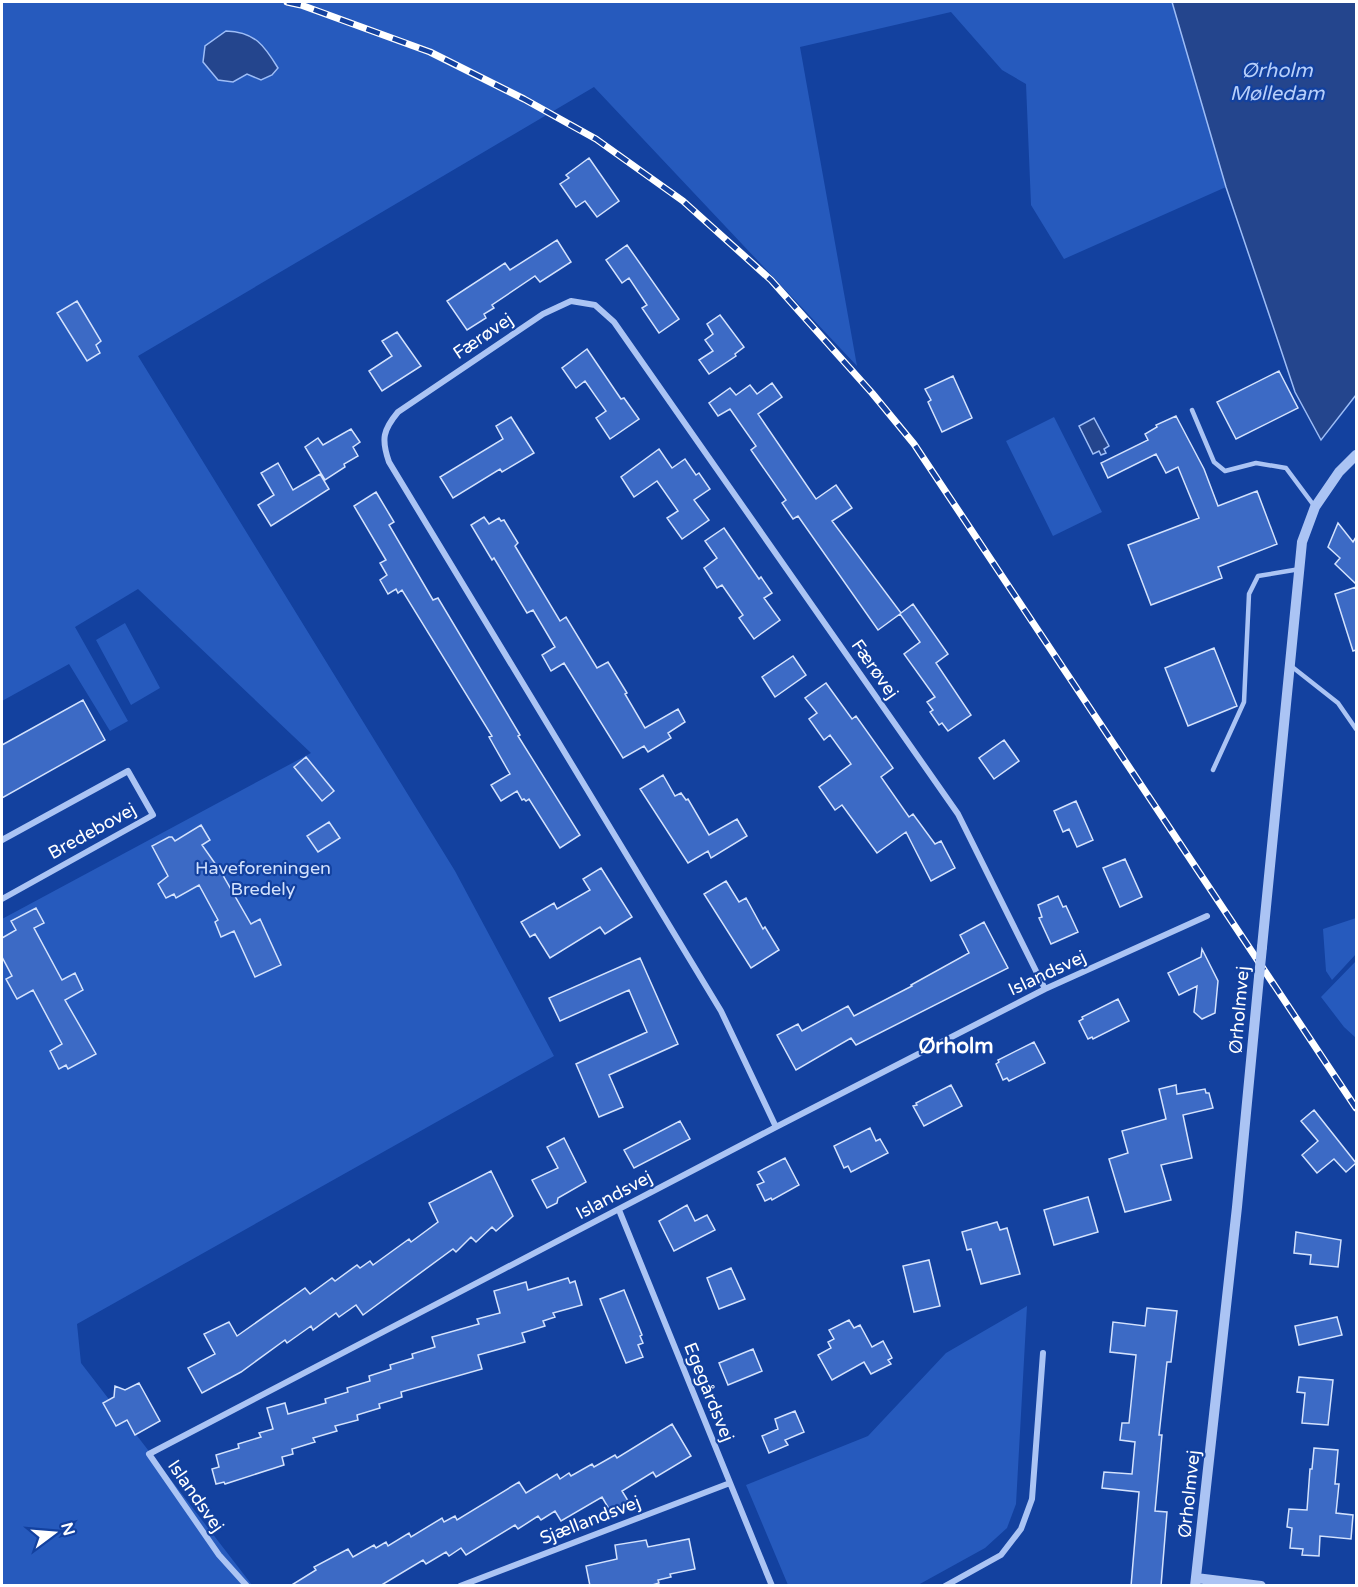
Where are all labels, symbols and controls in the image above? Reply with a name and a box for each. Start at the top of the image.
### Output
water label: Ørholm Mølledam [1230,59,1325,106]
street label: Færøvej [449,308,517,364]
street label: Færøvej [847,635,903,703]
street label: Bredebovej [44,798,140,864]
park label: Haveforeningen Bredely [195,857,331,900]
street label: Islandsvej [1005,945,1089,1001]
street label: Ørholmvej [1224,965,1254,1055]
district label: Ørholm [919,1034,993,1059]
street label: Islandsvej [572,1166,656,1224]
street label: Egegårdsvej [679,1339,739,1445]
street label: Ørholmvej [1173,1449,1205,1539]
street label: Islandsvej [163,1456,229,1536]
street label: Sjællandsvej [537,1491,643,1549]
north arrow [24,1503,84,1563]
text: N [56,1520,79,1538]

